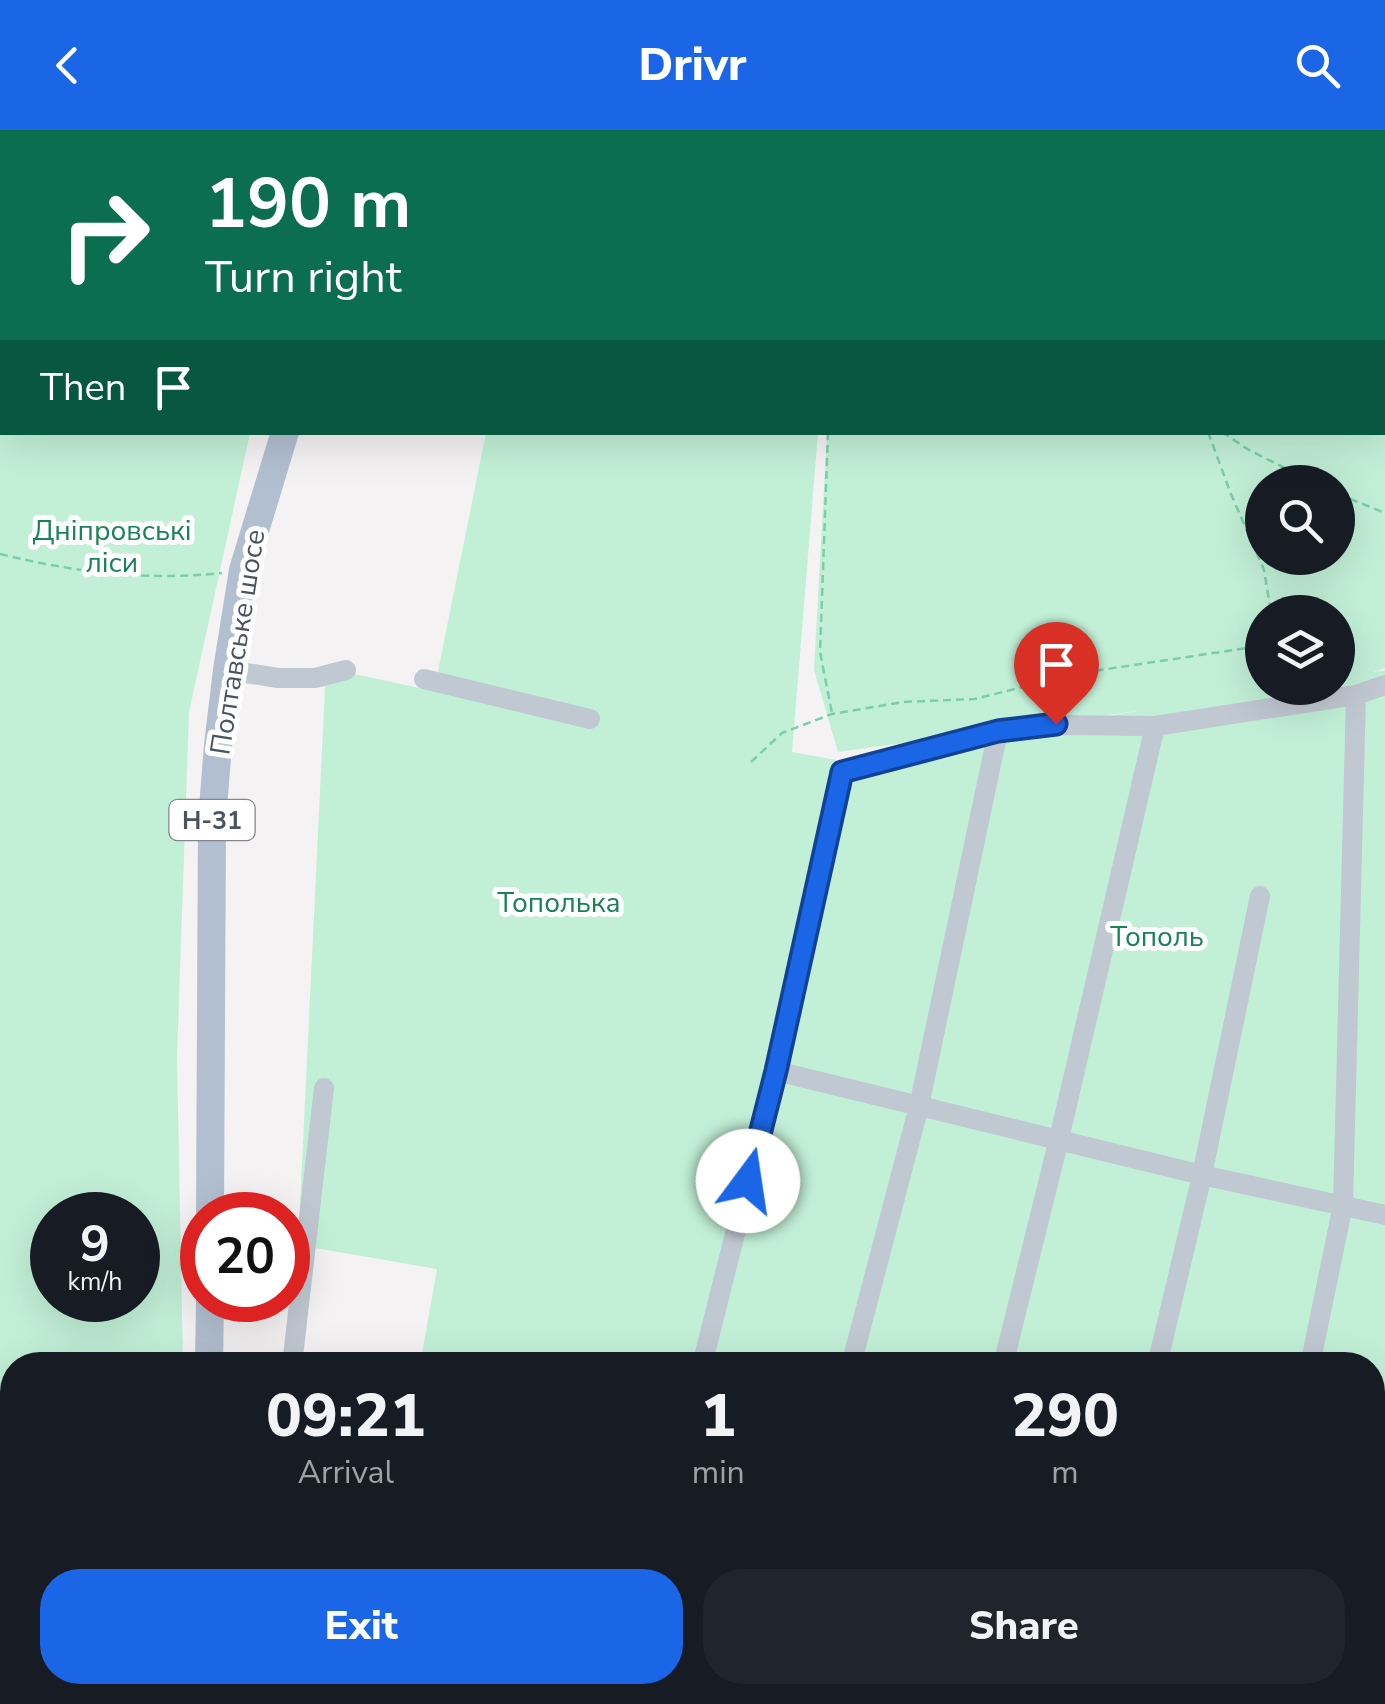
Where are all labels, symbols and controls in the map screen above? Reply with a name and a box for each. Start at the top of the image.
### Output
text: Drivr [638,35,747,96]
icon: back [40,38,95,93]
icon: search [1290,38,1345,93]
text: 190 m [205,156,411,252]
icon: right [40,170,170,300]
text: Turn right [205,247,402,308]
icon: arrive [146,360,201,415]
text: Then [40,362,126,413]
map controls [1245,465,1355,705]
button: search [1245,465,1355,575]
park label: Дніпровські ліси [33,512,191,582]
street label: Полтавське шосе [201,527,275,758]
button: layers [1245,595,1355,705]
pin [1014,622,1099,725]
icon: arrive [1029,637,1084,692]
road number: Н-31 [170,800,254,840]
park label: Тополька [497,884,621,922]
park label: Тополь [1110,918,1204,956]
position arrow [696,1129,800,1233]
speed limit sign: 20 [180,1192,310,1322]
text: 9 [80,1210,110,1279]
text: km/h [67,1265,123,1299]
text: 09:21 [266,1375,426,1457]
text: 1 [700,1375,736,1457]
text: 290 [1011,1375,1119,1457]
text: Arrival [298,1451,394,1494]
text: min [692,1451,745,1494]
text: m [1051,1451,1079,1494]
button: Exit [40,1569,683,1684]
button: Share [703,1569,1345,1684]

